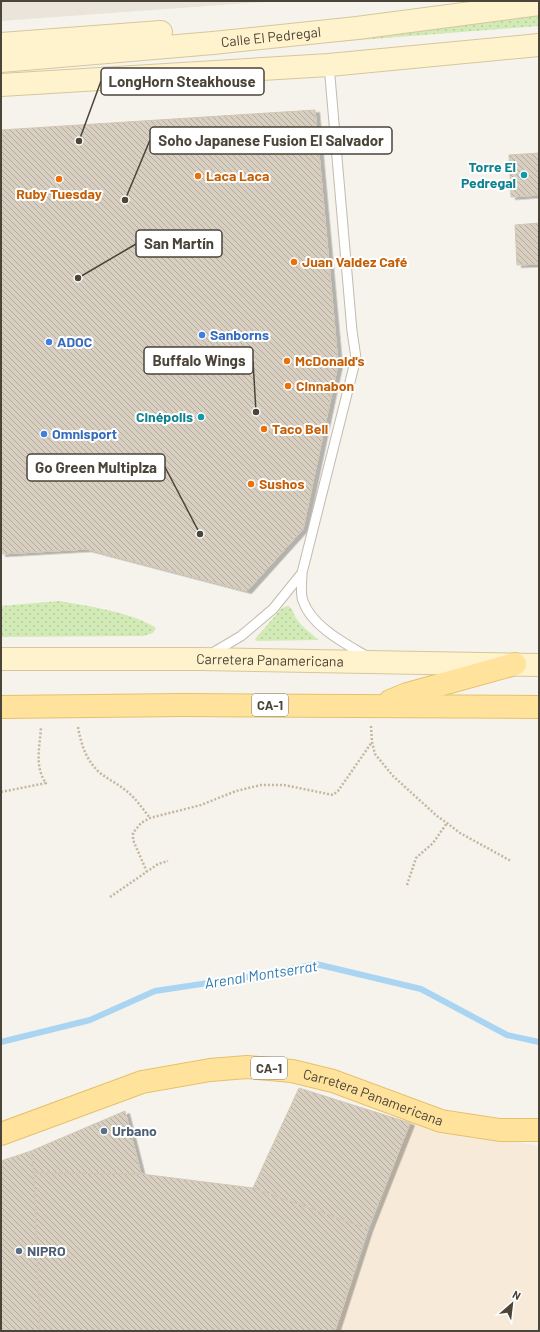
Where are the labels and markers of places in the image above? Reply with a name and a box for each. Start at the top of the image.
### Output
callout: LongHorn Steakhouse [101,68,264,95]
callout: Soho Japanese Fusion El Salvador [150,127,392,154]
place label: Torre El Pedregal [461,158,516,191]
place label: Laca Laca [206,167,269,184]
marker: Torre El Pedregal [519,170,529,180]
marker: Laca Laca [193,171,203,181]
marker: Ruby Tuesday [54,174,64,184]
place label: Ruby Tuesday [16,185,102,202]
callout: San Martín [136,230,222,257]
place label: Juan Valdez Café [302,253,408,270]
marker: Juan Valdez Café [289,257,299,267]
place label: Sanborns [210,326,269,343]
marker: Sanborns [197,330,207,340]
place label: ADOC [57,333,92,350]
marker: ADOC [44,337,54,347]
callout: Buffalo Wings [144,347,253,374]
place label: McDonald's [295,352,364,369]
marker: McDonald's [282,356,292,366]
place label: Cinnabon [296,377,354,394]
marker: Cinnabon [283,381,293,391]
place label: Cinépolis [136,408,193,425]
marker: Cinépolis [196,412,206,422]
place label: Taco Bell [272,420,328,437]
marker: Taco Bell [259,424,269,434]
place label: Omnisport [52,425,117,442]
marker: Omnisport [39,429,49,439]
callout: Go Green Multiplza [27,454,165,481]
place label: Sushos [259,475,304,492]
marker: Sushos [246,479,256,489]
place label: Urbano [112,1122,157,1139]
marker: Urbano [99,1126,109,1136]
place label: NIPRO [27,1242,66,1259]
marker: NIPRO [14,1246,24,1256]

